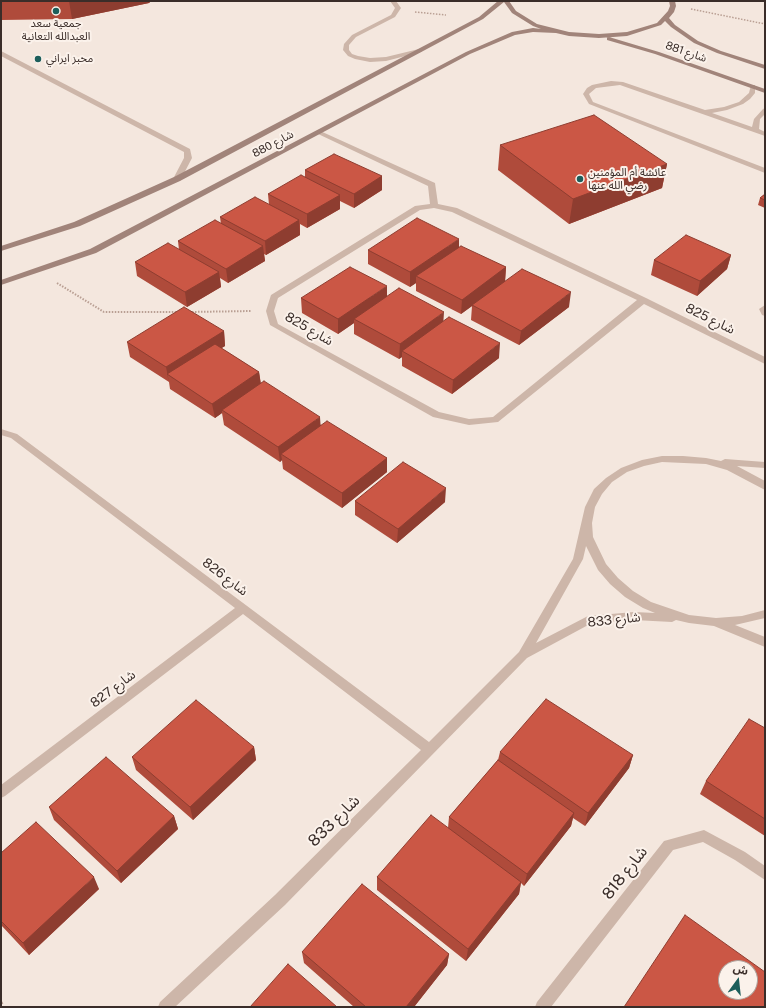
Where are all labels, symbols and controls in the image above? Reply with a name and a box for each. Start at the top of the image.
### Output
marker: جمعية سعد العبدالله التعانية [51,6,61,16]
place label: جمعية سعد العبدالله التعانية [22,17,90,43]
street label: شارع 881 [664,39,708,65]
place label: مخبز ايراني [46,52,93,66]
marker: مخبز ايراني [33,54,43,64]
street label: شارع 880 [250,128,296,160]
place label: عائشة أم المؤمنين رضي الله عنها [588,166,666,192]
marker: عائشة أم المؤمنين رضي الله عنها [575,174,585,184]
street label: شارع 825 [683,300,737,338]
street label: شارع 825 [282,309,336,349]
street label: شارع 826 [199,555,251,599]
street label: شارع 833 [587,609,641,631]
street label: شارع 827 [87,667,139,711]
street label: شارع 833 [304,791,364,851]
street label: شارع 818 [598,843,652,903]
north arrow [718,960,758,1000]
text: ش [732,962,750,977]

